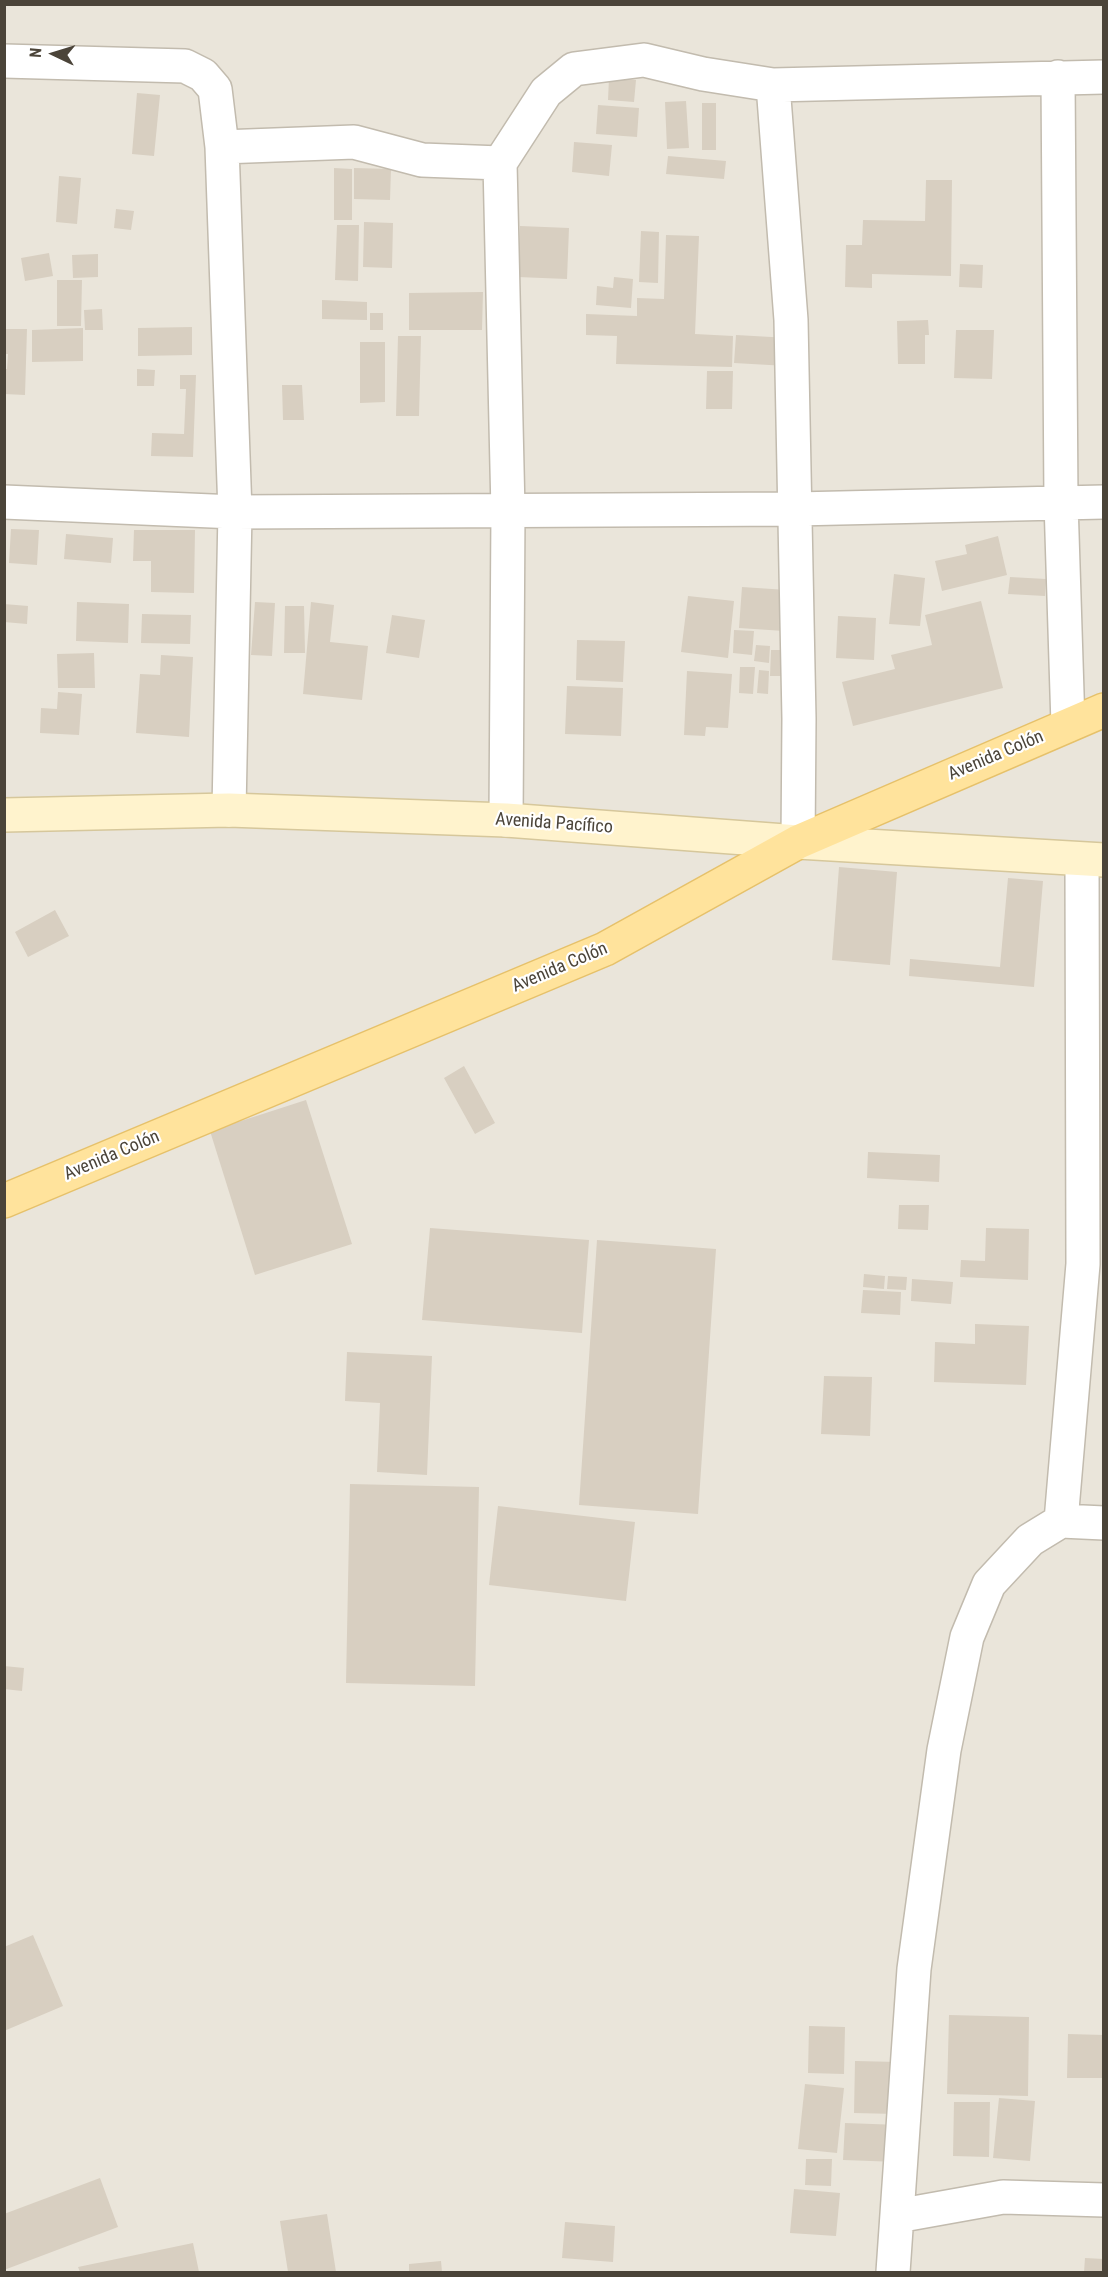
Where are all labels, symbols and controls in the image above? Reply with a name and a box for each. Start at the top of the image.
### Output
north arrow [24,24,84,84]
text: N [26,47,45,58]
street label: Avenida Colón [945,726,1047,786]
street label: Avenida Pacífico [495,809,613,839]
street label: Avenida Colón [509,938,611,998]
street label: Avenida Colón [61,1126,163,1186]

